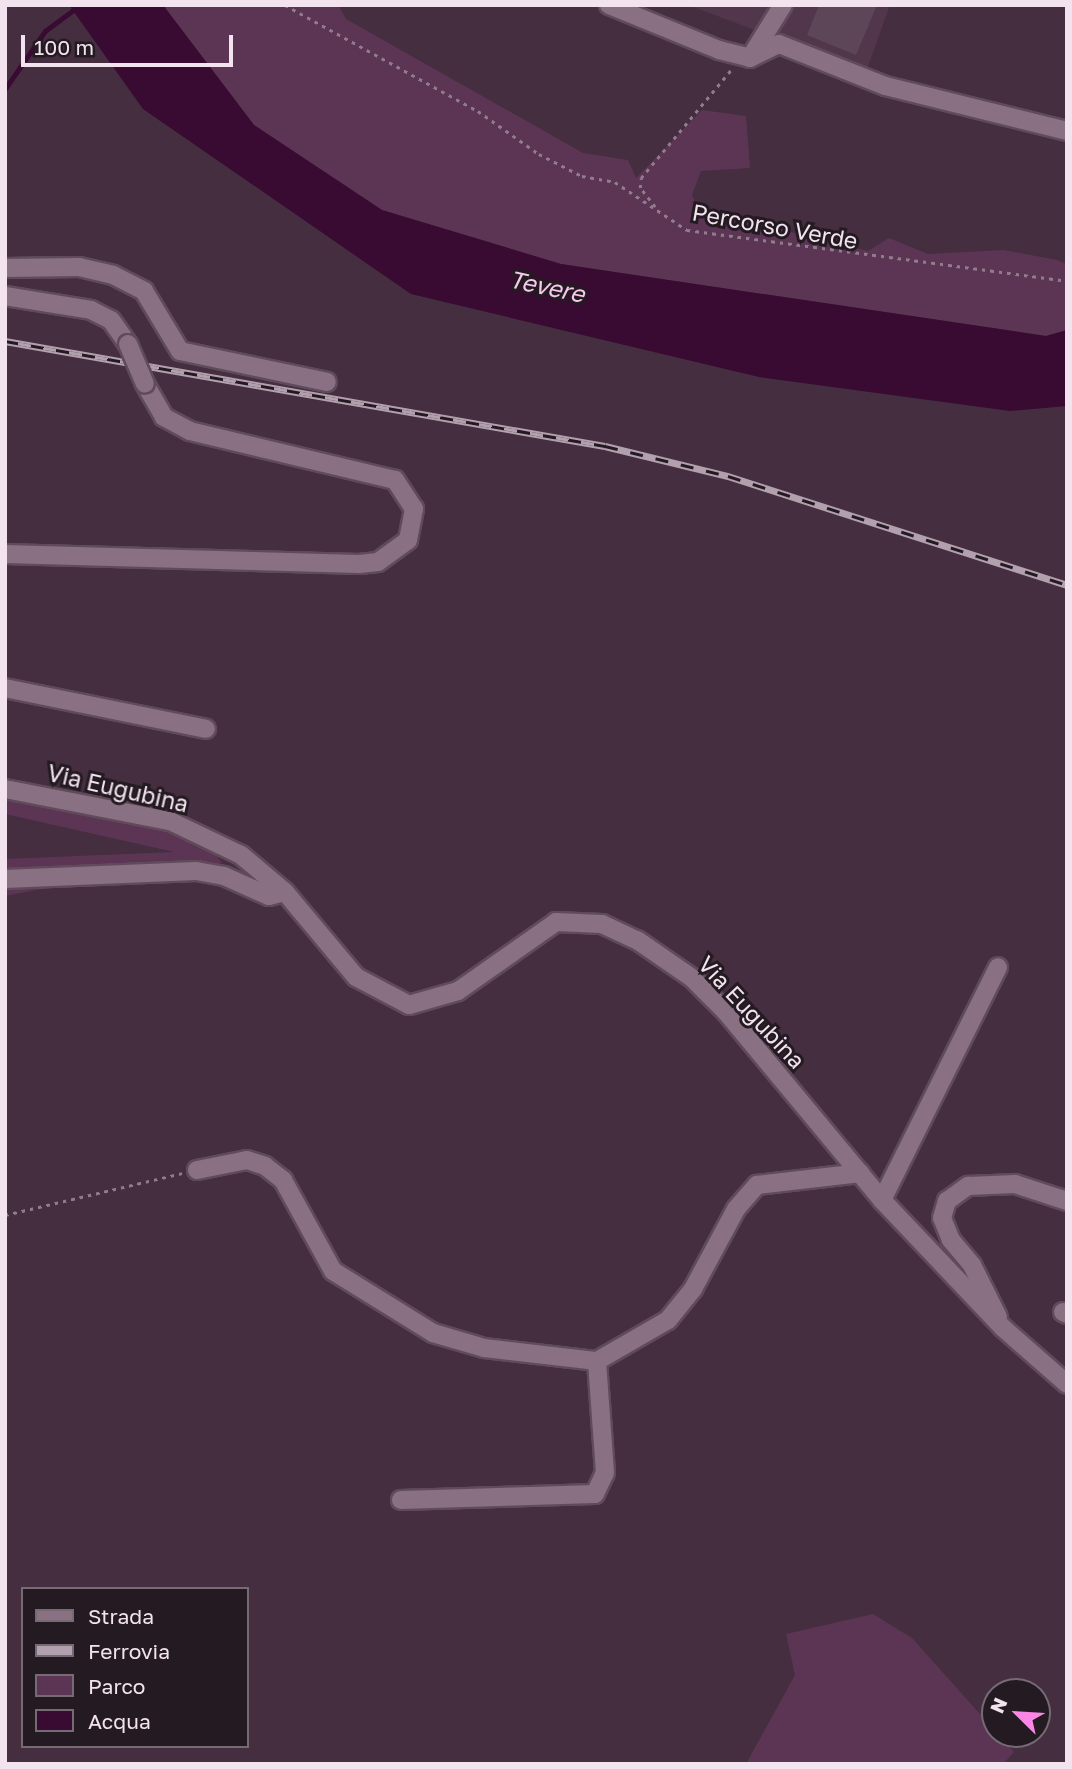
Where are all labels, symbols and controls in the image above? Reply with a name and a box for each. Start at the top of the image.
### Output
scale bar [24,21,236,65]
text: 100 m [34,34,94,60]
street label: Percorso Verde [690,198,860,254]
water label: Tevere [507,264,587,308]
street label: Via Eugubina [45,758,191,818]
street label: Via Eugubina [693,950,811,1074]
legend [21,1587,248,1748]
text: Strada [88,1603,154,1629]
text: Ferrovia [88,1638,170,1664]
text: Parco [88,1673,145,1699]
north arrow [981,1678,1051,1748]
text: N [985,1694,1012,1716]
text: Acqua [88,1708,151,1734]

